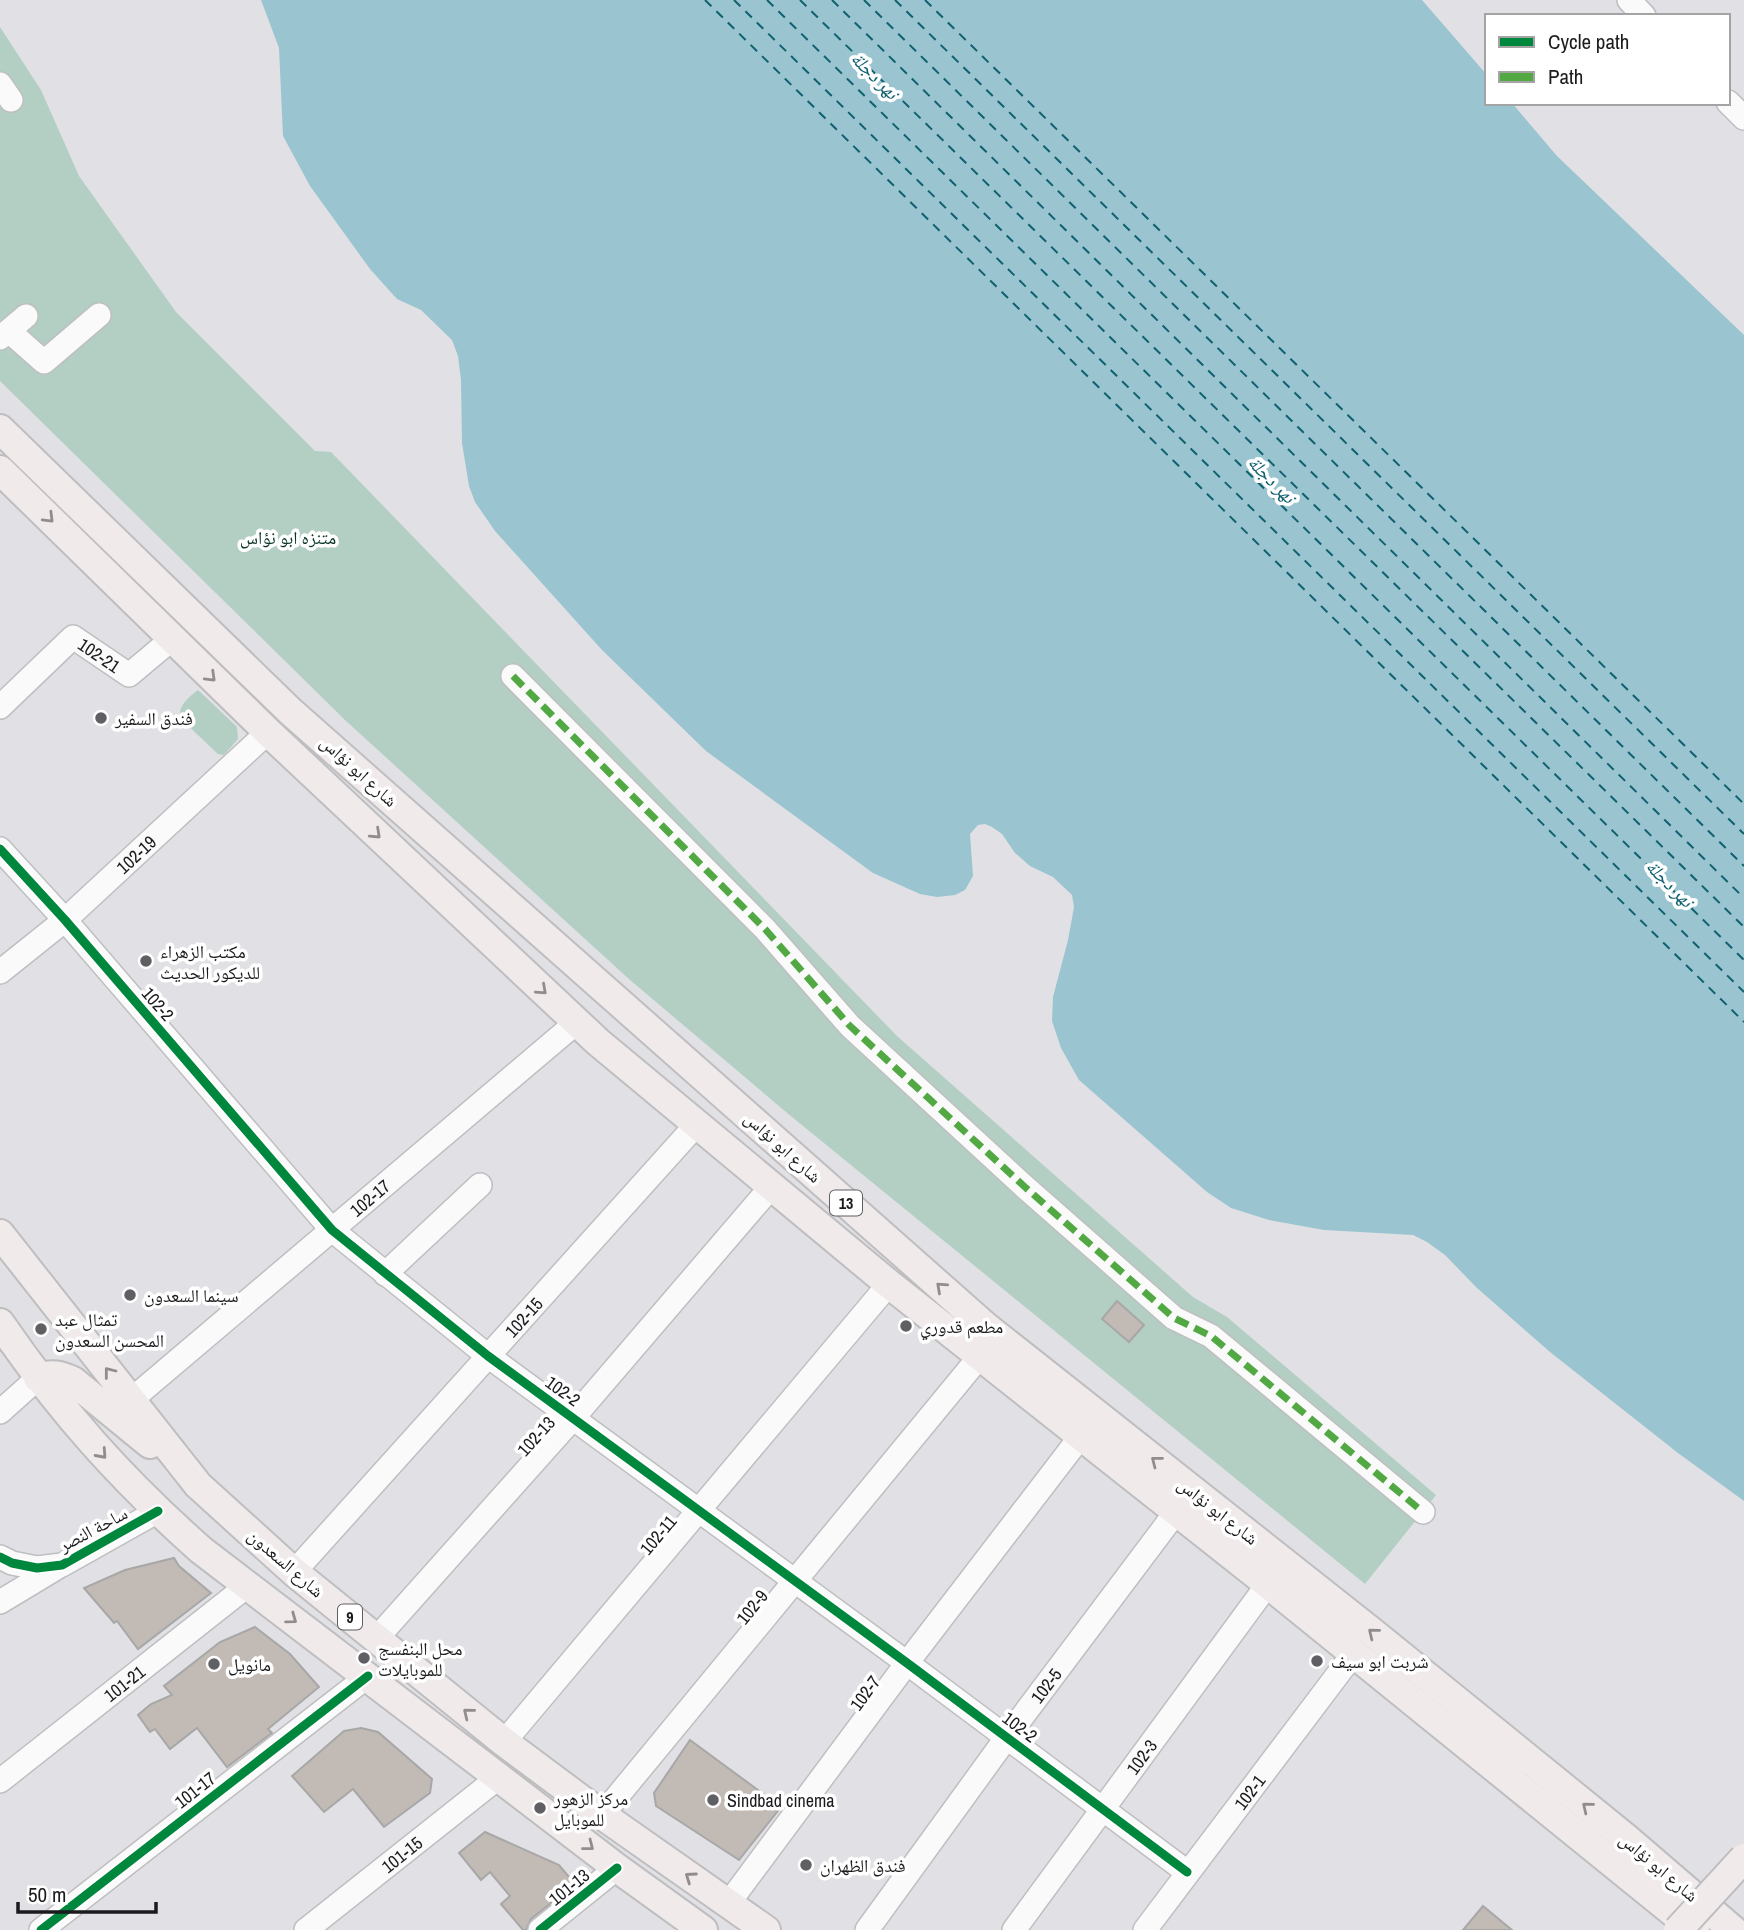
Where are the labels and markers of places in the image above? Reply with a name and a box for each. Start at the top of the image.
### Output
place label: فندق السفير [114,706,193,731]
marker: فندق السفير [93,710,109,726]
place label: مكتب الزهراء للديكور الحديث [160,939,260,985]
marker: مكتب الزهراء للديكور الحديث [138,953,154,969]
place label: سينما السعدون [144,1283,239,1308]
marker: سينما السعدون [122,1287,138,1303]
place label: تمثال عبد المحسن السعدون [55,1307,164,1353]
place label: مطعم قدوري [920,1314,1003,1341]
marker: مطعم قدوري [898,1318,914,1334]
marker: تمثال عبد المحسن السعدون [33,1321,49,1337]
place label: محل البنفسج للموبايلات [378,1636,462,1682]
place label: شربت ابو سيف [1331,1649,1429,1674]
marker: محل البنفسج للموبايلات [356,1650,372,1666]
place label: مانويل [228,1652,271,1677]
marker: شربت ابو سيف [1309,1653,1325,1669]
marker: مانويل [206,1656,222,1672]
place label: مركز الزهور للموبايل [553,1786,628,1832]
place label: Sindbad cinema [727,1788,835,1813]
marker: Sindbad cinema [705,1792,721,1808]
marker: مركز الزهور للموبايل [532,1800,548,1816]
place label: فندق الظهران [820,1853,905,1878]
marker: فندق الظهران [798,1857,814,1873]

